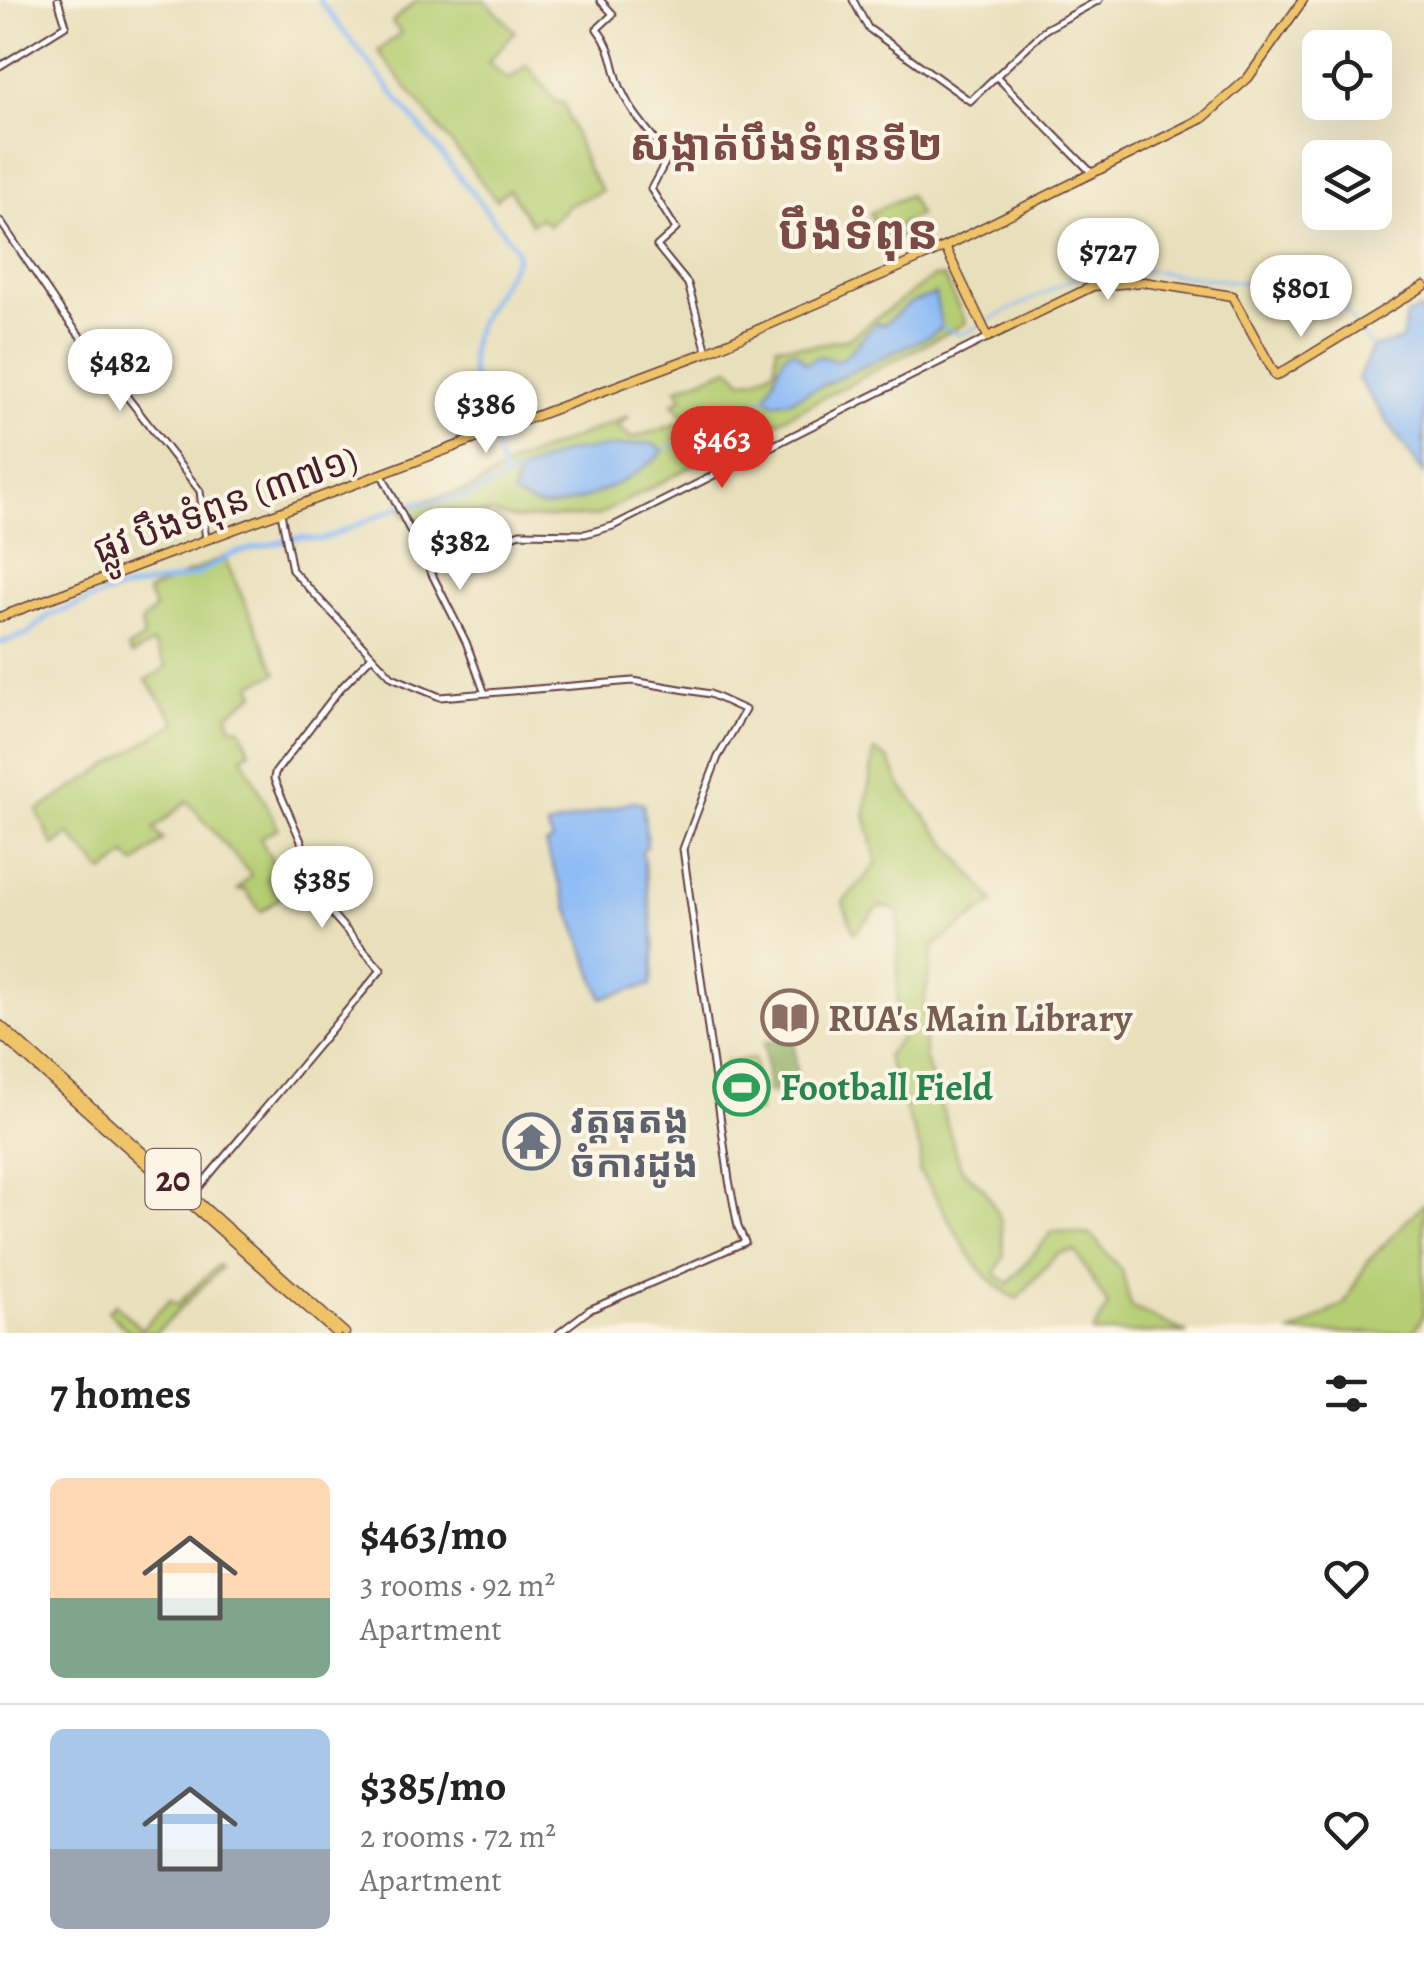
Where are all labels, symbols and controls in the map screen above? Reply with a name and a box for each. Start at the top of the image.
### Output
map controls [1302,30,1392,230]
button: locate [1302,30,1392,120]
district label: សង្កាត់បឹងទំពុនទី២ [629,117,943,174]
button: layers [1302,140,1392,230]
district label: បឹងទំពុន [777,200,939,266]
pin: $727 [1049,218,1167,303]
text: $727 [1079,228,1137,272]
pin: $801 [1242,255,1360,340]
text: $801 [1272,265,1330,309]
pin: $482 [61,329,179,414]
text: $482 [90,339,150,383]
pin: $386 [427,371,545,456]
text: $386 [457,381,515,425]
pin: $463 [663,406,781,491]
text: $463 [693,416,751,460]
street label: ផ្លូវ បឹងទំពុន (៣៧១) [85,432,367,583]
pin: $382 [401,508,519,593]
text: $382 [430,518,490,562]
pin: $385 [263,846,381,931]
text: $385 [293,856,351,900]
library icon: RUA's Main Library [759,988,819,1048]
place label: RUA's Main Library [828,992,1134,1044]
sports icon: Football Field [711,1057,771,1117]
place label: Football Field [780,1061,994,1113]
place label: វត្តធុតង្គ ចំការដូង [570,1094,698,1190]
temple icon: វត្តធុតង្គ ចំការដូង [501,1112,561,1172]
road number: 20 [146,1149,200,1209]
text: 7 homes [50,1365,191,1422]
icon: filters [1319,1366,1374,1421]
text: $463/mo [360,1506,508,1563]
icon: home [130,1518,250,1638]
icon: heart [1319,1551,1374,1606]
text: 3 rooms · 92 m² [360,1563,555,1607]
text: Apartment [360,1607,502,1651]
text: $385/mo [360,1757,506,1814]
icon: home [130,1769,250,1889]
icon: heart [1319,1802,1374,1857]
text: 2 rooms · 72 m² [360,1814,556,1858]
text: Apartment [360,1858,502,1902]

